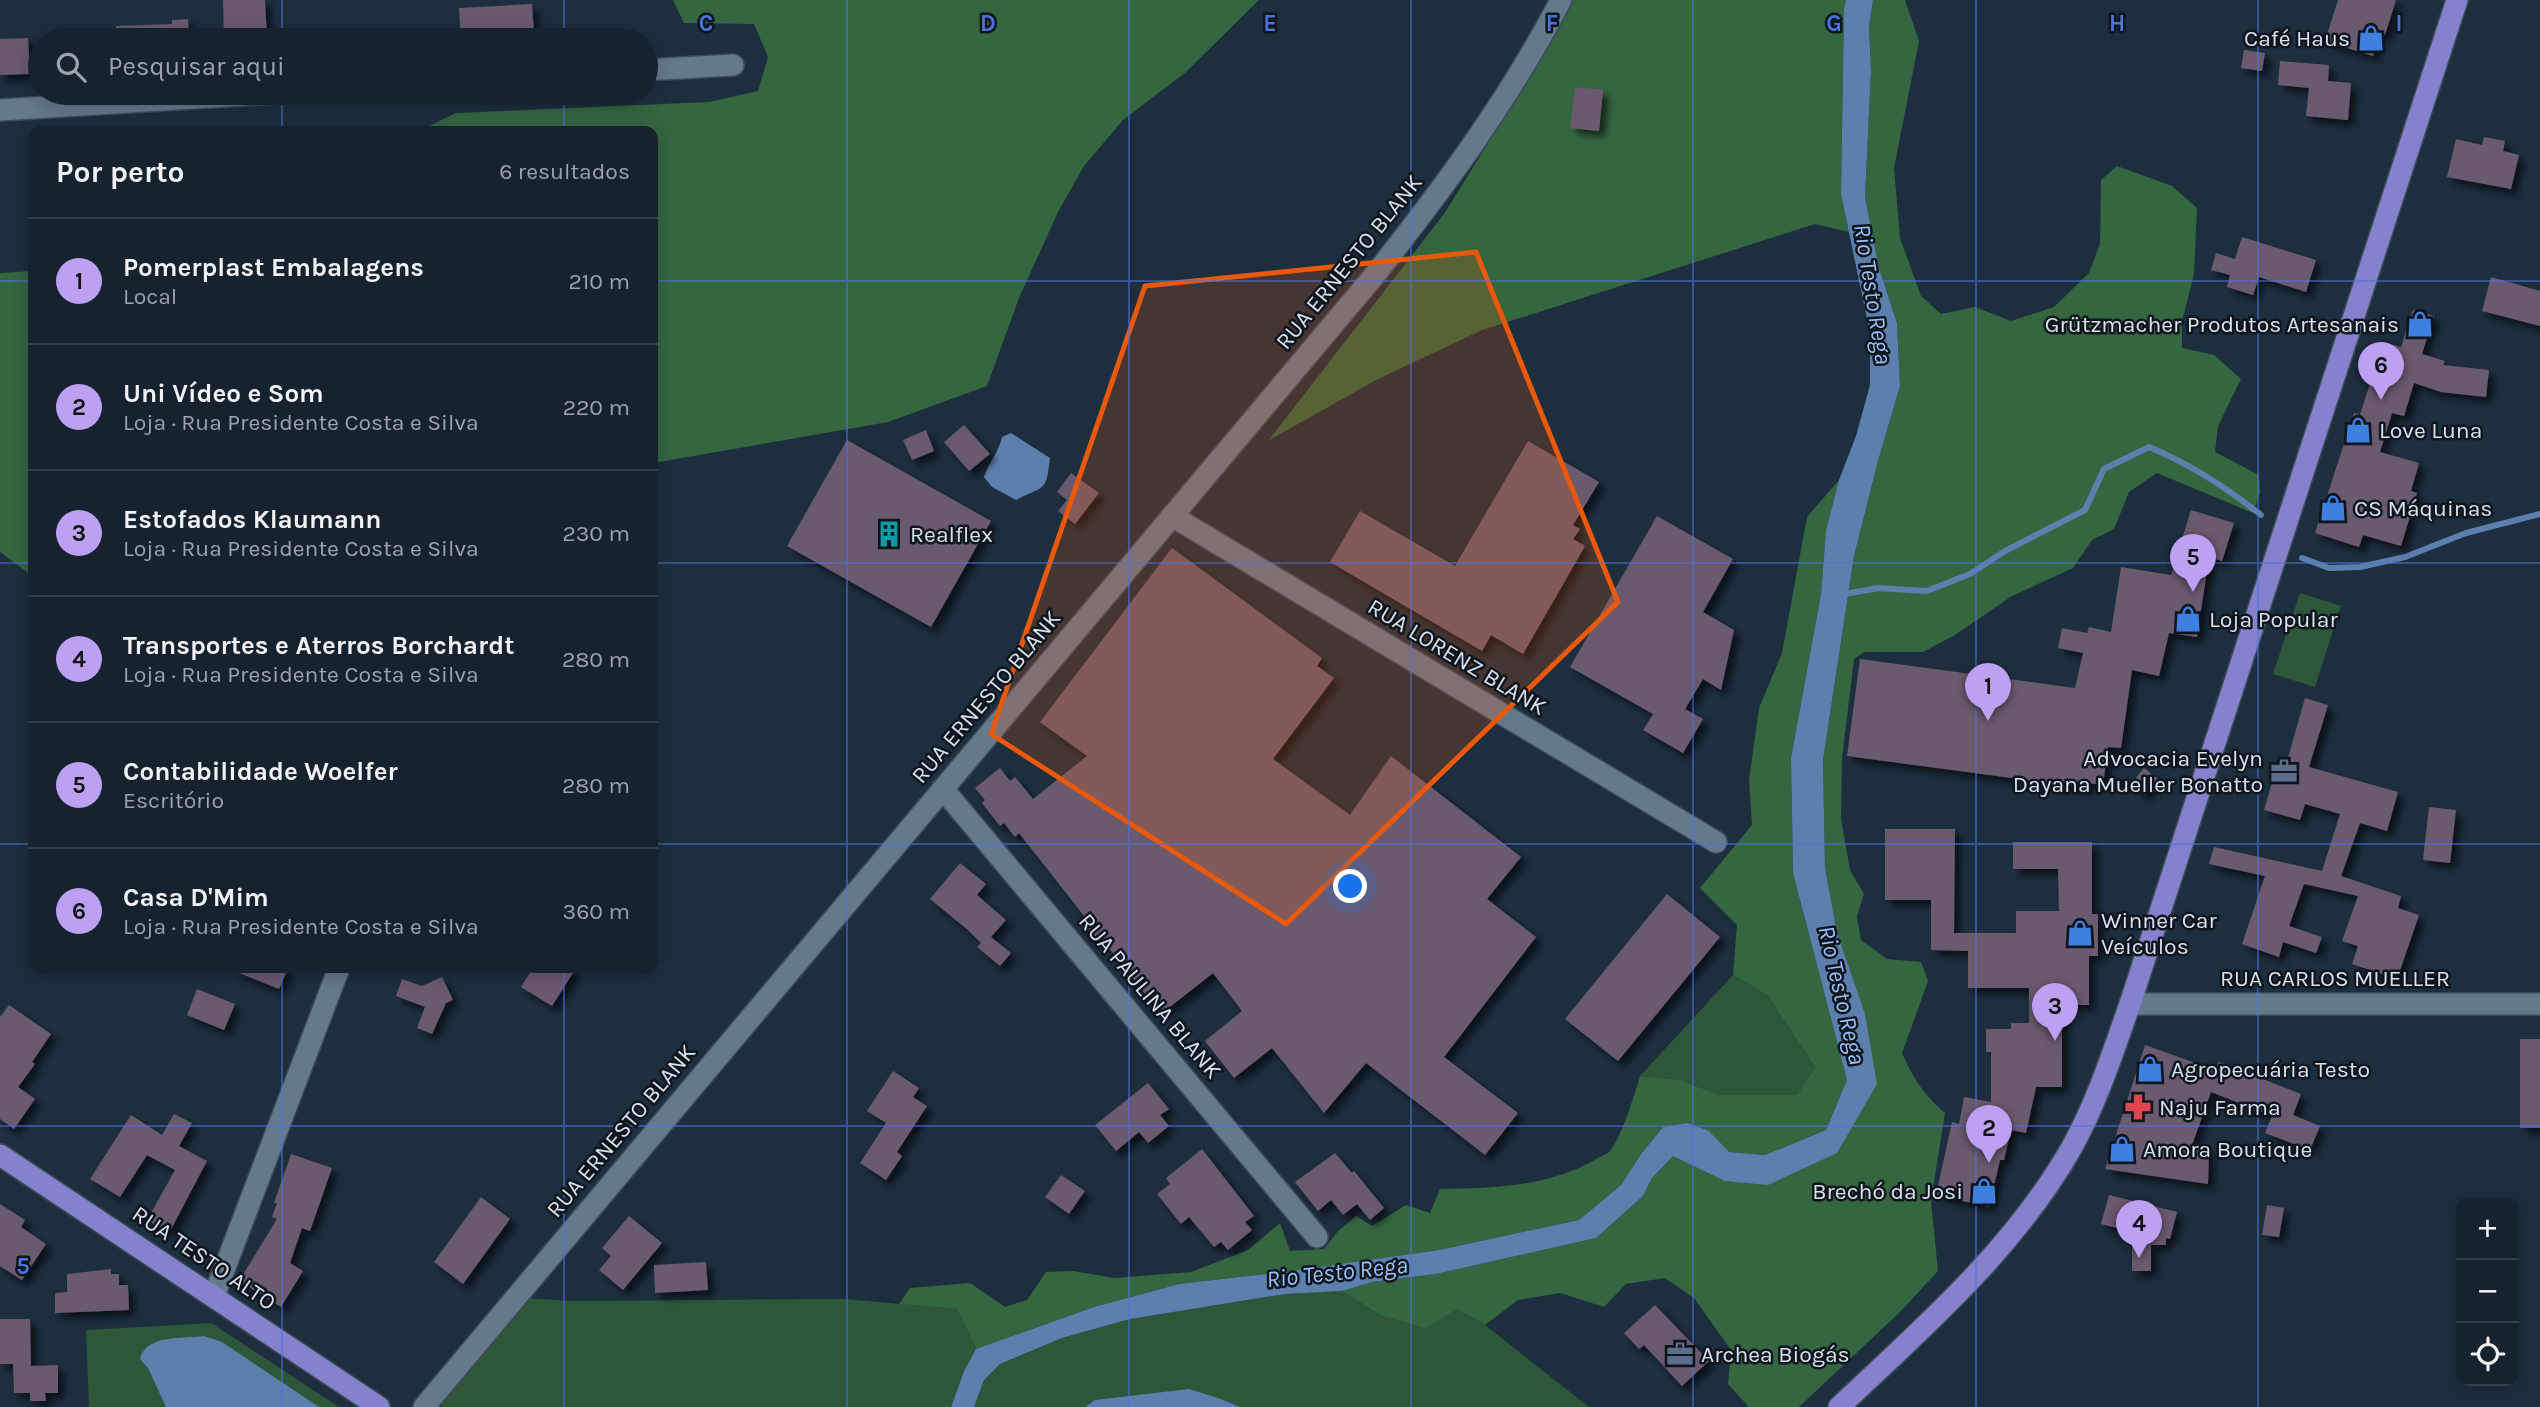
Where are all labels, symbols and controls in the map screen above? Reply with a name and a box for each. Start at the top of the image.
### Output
text: C [699,10,713,37]
text: D [980,10,996,37]
text: E [1263,10,1277,37]
text: F [1546,10,1558,37]
text: G [1826,10,1842,37]
text: H [2109,10,2125,37]
text: I [2395,10,2403,37]
shop icon: Café Haus [2356,23,2386,53]
place label: Café Haus [2244,25,2350,52]
search box [28,28,658,105]
icon: search [52,48,90,86]
text: Pesquisar aqui [108,51,285,82]
text: Por perto [56,154,185,190]
text: 6 resultados [499,158,630,185]
street label: RUA ERNESTO BLANK [1270,169,1428,355]
water label: Rio Testo Rega [1848,222,1898,366]
text: Pomerplast Embalagens [123,252,424,283]
text: 1 [75,268,83,295]
text: 210 m [568,268,630,295]
text: Local [123,283,177,310]
shop icon: Grützmacher Produtos Artesanais [2405,309,2435,339]
place label: Grützmacher Produtos Artesanais [2045,311,2399,338]
pin: 6 [2358,342,2404,400]
text: Uni Vídeo e Som [123,378,324,409]
text: 2 [72,394,86,421]
text: 220 m [563,394,630,421]
text: Loja · Rua Presidente Costa e Silva [123,409,479,436]
shop icon: Love Luna [2343,415,2373,445]
place label: Love Luna [2379,417,2482,444]
shop icon: CS Máquinas [2318,493,2348,523]
place label: CS Máquinas [2354,495,2492,522]
text: Estofados Klaumann [123,504,381,535]
building icon: Realflex [874,519,904,549]
text: 3 [72,520,86,547]
text: 230 m [562,520,630,547]
place label: Realflex [910,521,993,548]
pin: 5 [2170,534,2216,592]
text: Loja · Rua Presidente Costa e Silva [123,535,479,562]
street label: RUA LORENZ BLANK [1363,593,1551,721]
shop icon: Loja Popular [2173,604,2203,634]
street label: RUA ERNESTO BLANK [906,605,1066,789]
place label: Loja Popular [2209,606,2338,633]
text: Transportes e Aterros Borchardt [123,630,515,661]
text: 4 [72,646,86,673]
text: 280 m [562,646,630,673]
text: Loja · Rua Presidente Costa e Silva [123,661,479,688]
pin: 1 [1965,663,2011,721]
place label: Advocacia Evelyn Dayana Mueller Bonatto [2013,745,2263,798]
text: Contabilidade Woelfer [123,756,398,787]
office icon: Advocacia Evelyn Dayana Mueller Bonatto [2269,756,2299,786]
text: 5 [72,772,86,799]
text: 280 m [562,772,630,799]
text: Escritório [123,787,224,814]
your location [1333,869,1367,903]
text: Casa D'Mim [123,882,269,913]
text: 6 [72,898,86,925]
text: 360 m [563,898,630,925]
place label: Winner Car Veículos [2101,907,2218,960]
street label: RUA PAULINA BLANK [1073,908,1227,1084]
text: Loja · Rua Presidente Costa e Silva [123,913,479,940]
shop icon: Winner Car Veículos [2065,918,2095,948]
water label: Rio Testo Rega [1812,923,1872,1067]
street label: RUA CARLOS MUELLER [2220,965,2450,992]
pin: 3 [2032,983,2078,1041]
street label: RUA ERNESTO BLANK [541,1039,701,1223]
shop icon: Agropecuária Testo [2135,1054,2165,1084]
place label: Agropecuária Testo [2171,1056,2370,1083]
pharmacy icon: Naju Farma [2123,1092,2153,1122]
place label: Naju Farma [2159,1094,2281,1121]
pin: 2 [1966,1105,2012,1163]
shop icon: Amora Boutique [2107,1134,2137,1164]
place label: Amora Boutique [2143,1136,2312,1163]
shop icon: Brechó da Josi [1969,1176,1999,1206]
place label: Brechó da Josi [1812,1178,1963,1205]
map controls [2456,1197,2519,1386]
button: + [2456,1197,2519,1260]
street label: RUA TESTO ALTO [127,1200,281,1316]
pin: 4 [2116,1200,2162,1258]
water label: Rio Testo Rega [1265,1251,1409,1293]
text: 5 [16,1253,30,1280]
button: − [2456,1260,2519,1323]
button: locate [2456,1323,2519,1386]
office icon: Archea Biogás [1665,1339,1695,1369]
place label: Archea Biogás [1701,1341,1850,1368]

